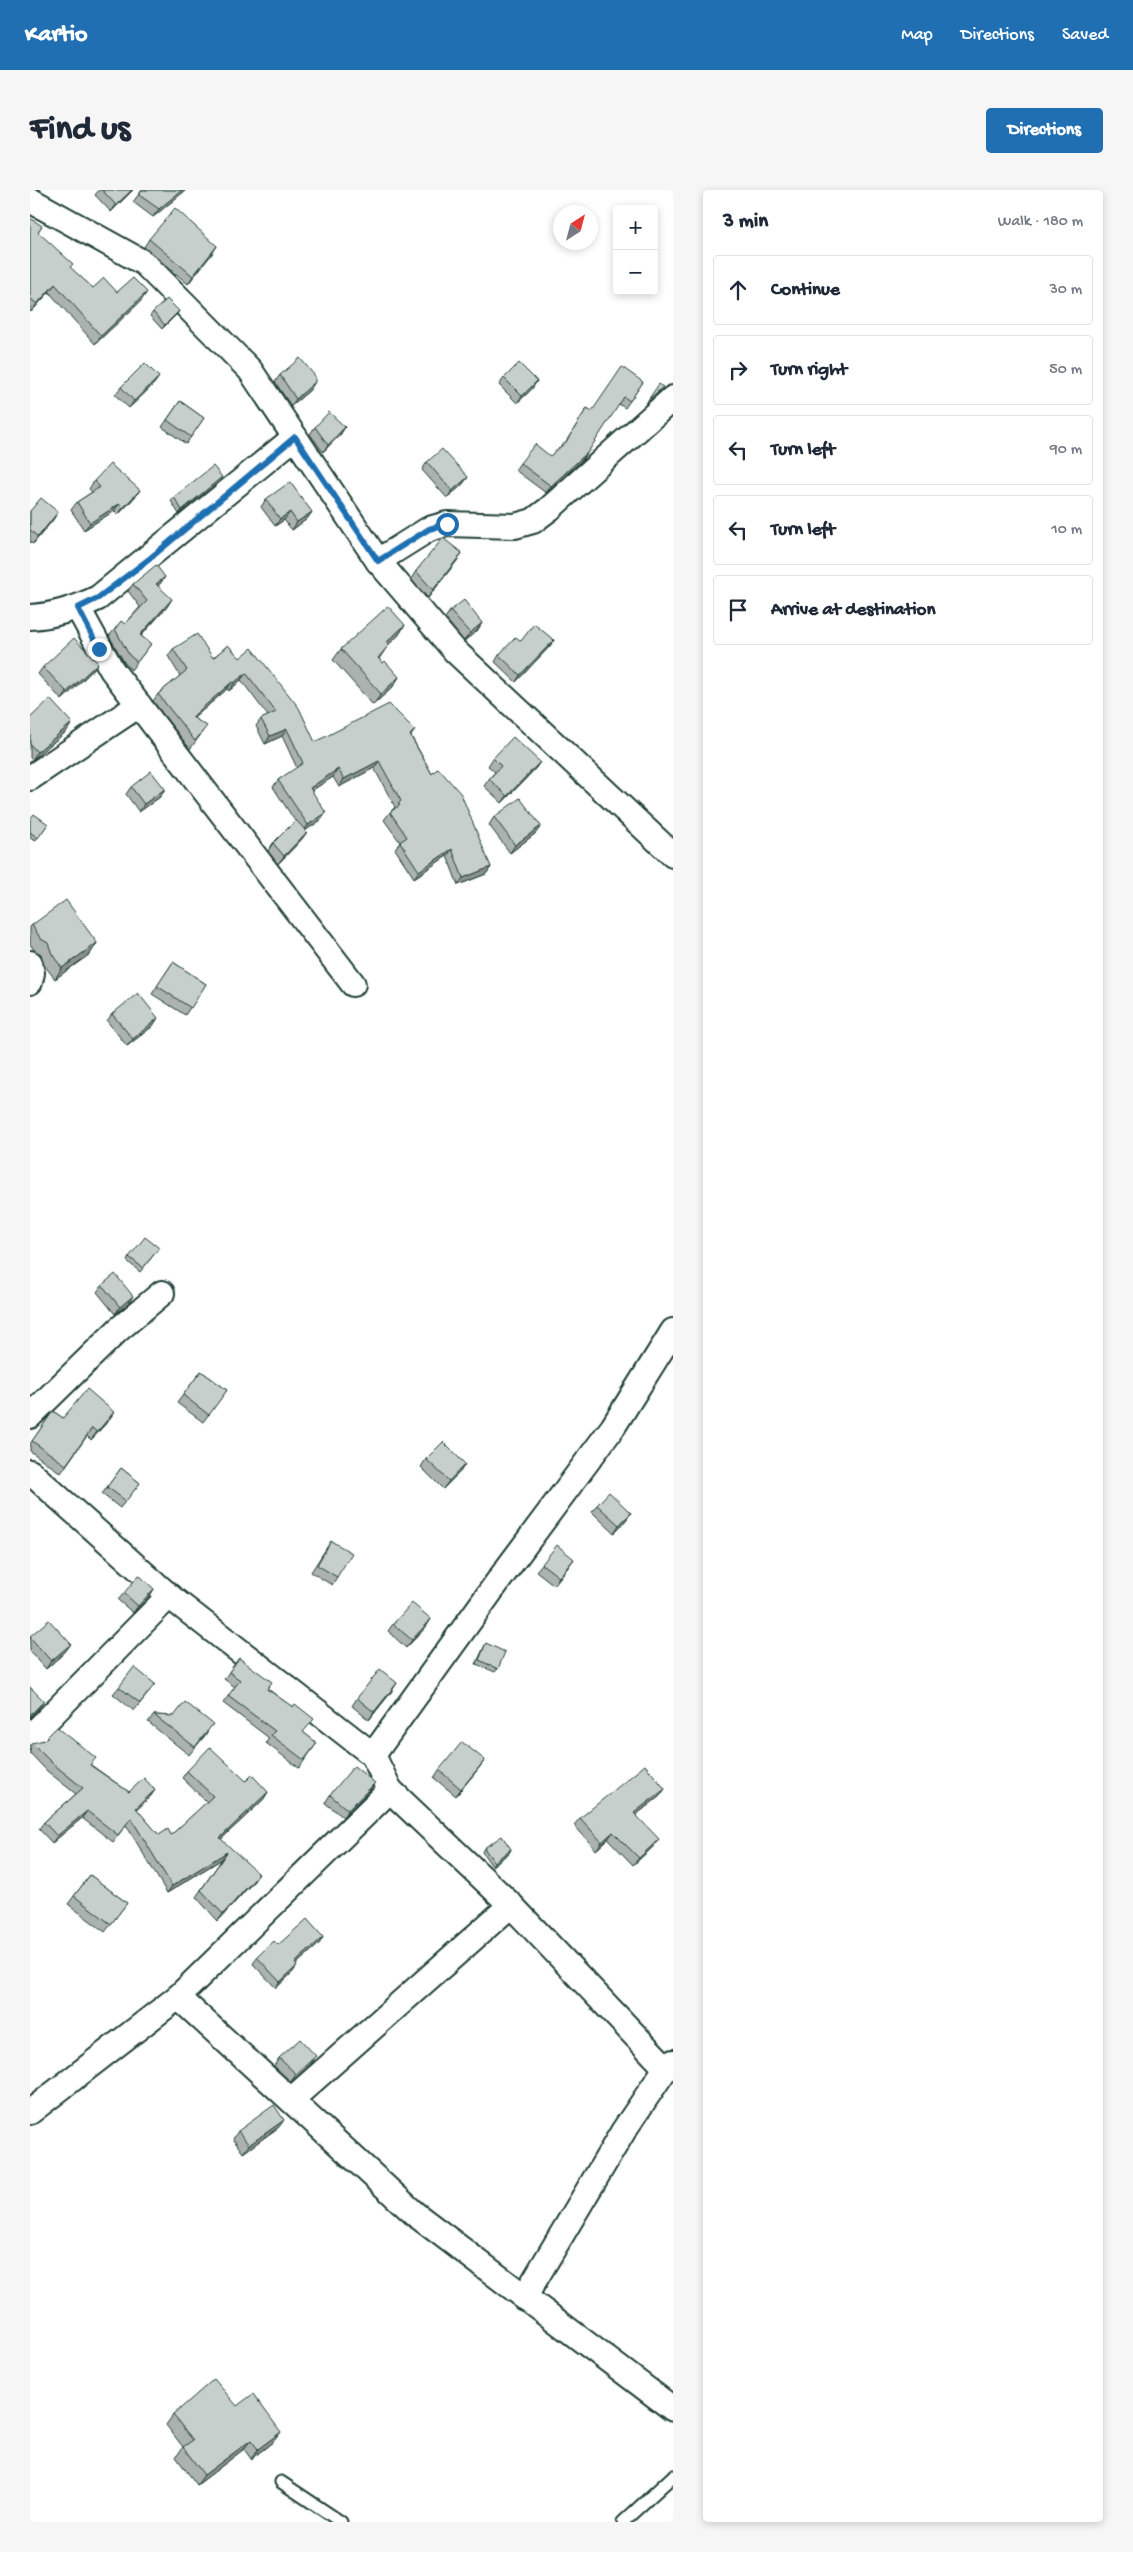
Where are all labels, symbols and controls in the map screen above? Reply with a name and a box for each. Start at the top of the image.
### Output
text: Kartio [25,21,88,50]
text: Map [901,25,933,46]
text: Directions [961,25,1034,46]
text: Saved [1062,25,1108,46]
button: Directions [986,108,1103,153]
text: Find us [30,110,130,151]
north arrow [553,205,598,250]
map controls [613,205,658,295]
button: + [613,205,658,250]
text: 3 min [723,210,768,235]
text: Walk · 180 m [998,213,1083,232]
button: − [613,250,658,295]
icon: ahead [724,276,752,304]
text: Continue [771,279,840,302]
text: 30 m [1049,281,1082,300]
icon: right [724,356,752,384]
text: Turn right [771,359,847,382]
text: 50 m [1049,361,1082,380]
icon: left [724,436,752,464]
text: Turn left [771,439,835,462]
text: 90 m [1050,441,1082,460]
route start [436,513,459,536]
icon: left [724,516,752,544]
text: Turn left [771,519,835,542]
text: 10 m [1051,521,1082,540]
icon: arrive [724,596,752,624]
text: Arrive at destination [771,599,935,622]
route end [88,638,111,661]

